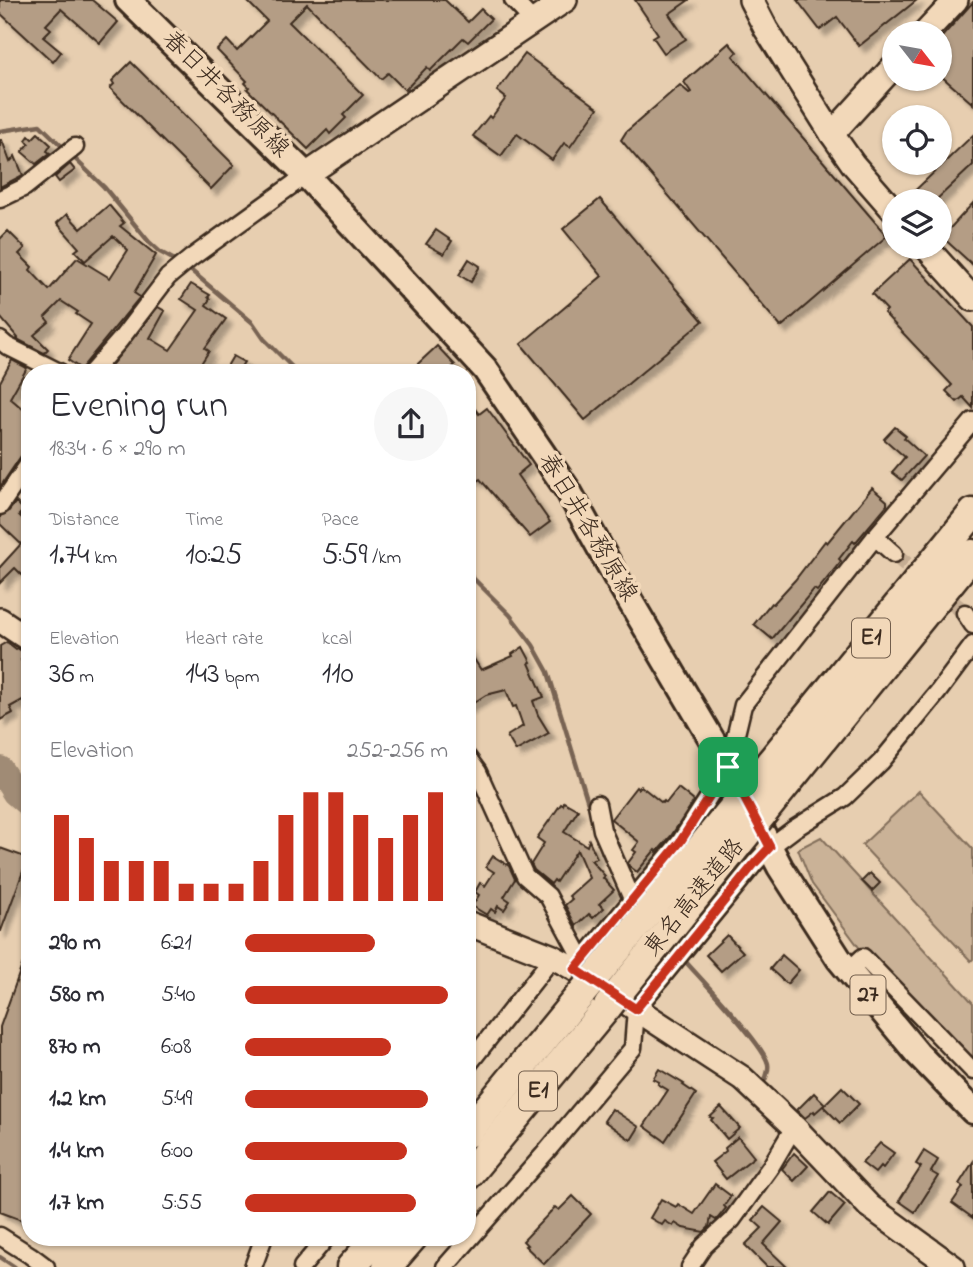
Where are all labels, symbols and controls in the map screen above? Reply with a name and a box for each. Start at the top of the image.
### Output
north arrow [882,21,952,91]
map controls [882,21,952,259]
street label: 春日井各務原線 [153,23,297,167]
button: locate [882,105,952,175]
button: layers [882,189,952,259]
text: Evening run [49,379,228,435]
button: share [374,387,448,461]
text: 18:34 · 6 × 290 m [49,433,186,466]
street label: 春日井各務原線 [529,447,645,609]
text: Distance [49,507,119,534]
text: Time [185,507,223,534]
text: Pace [322,507,359,534]
text: 1.74 [49,534,89,578]
text: 10:25 [185,534,242,578]
text: 5:59 [322,534,368,578]
text: km [89,545,117,572]
text: /km [368,545,401,572]
road number: E1 [852,618,890,658]
text: Elevation [49,626,119,653]
text: Heart rate [185,626,263,653]
text: kcal [322,626,352,653]
text: 36 [49,653,75,697]
text: 143 [185,653,220,697]
text: 110 [322,653,354,697]
text: m [75,664,94,691]
text: bpm [220,664,260,691]
text: Elevation [49,735,134,768]
text: 252–256 m [347,735,448,768]
pin [698,737,758,797]
icon: arrive [709,748,747,786]
street label: 東名高速道路 [636,831,754,965]
text: 290 m [49,927,101,960]
text: 6:21 [161,927,192,960]
road number: 27 [850,976,886,1014]
text: 580 m [49,979,104,1012]
text: 5:40 [161,979,196,1012]
text: 870 m [49,1031,101,1064]
text: 6:08 [161,1031,192,1064]
road number: E1 [519,1072,557,1110]
text: 1.2 km [49,1083,106,1116]
text: 5:49 [161,1083,193,1116]
text: 1.4 km [49,1135,104,1168]
text: 6:00 [161,1135,193,1168]
text: 1.7 km [49,1187,104,1220]
text: 5:55 [161,1187,202,1220]

